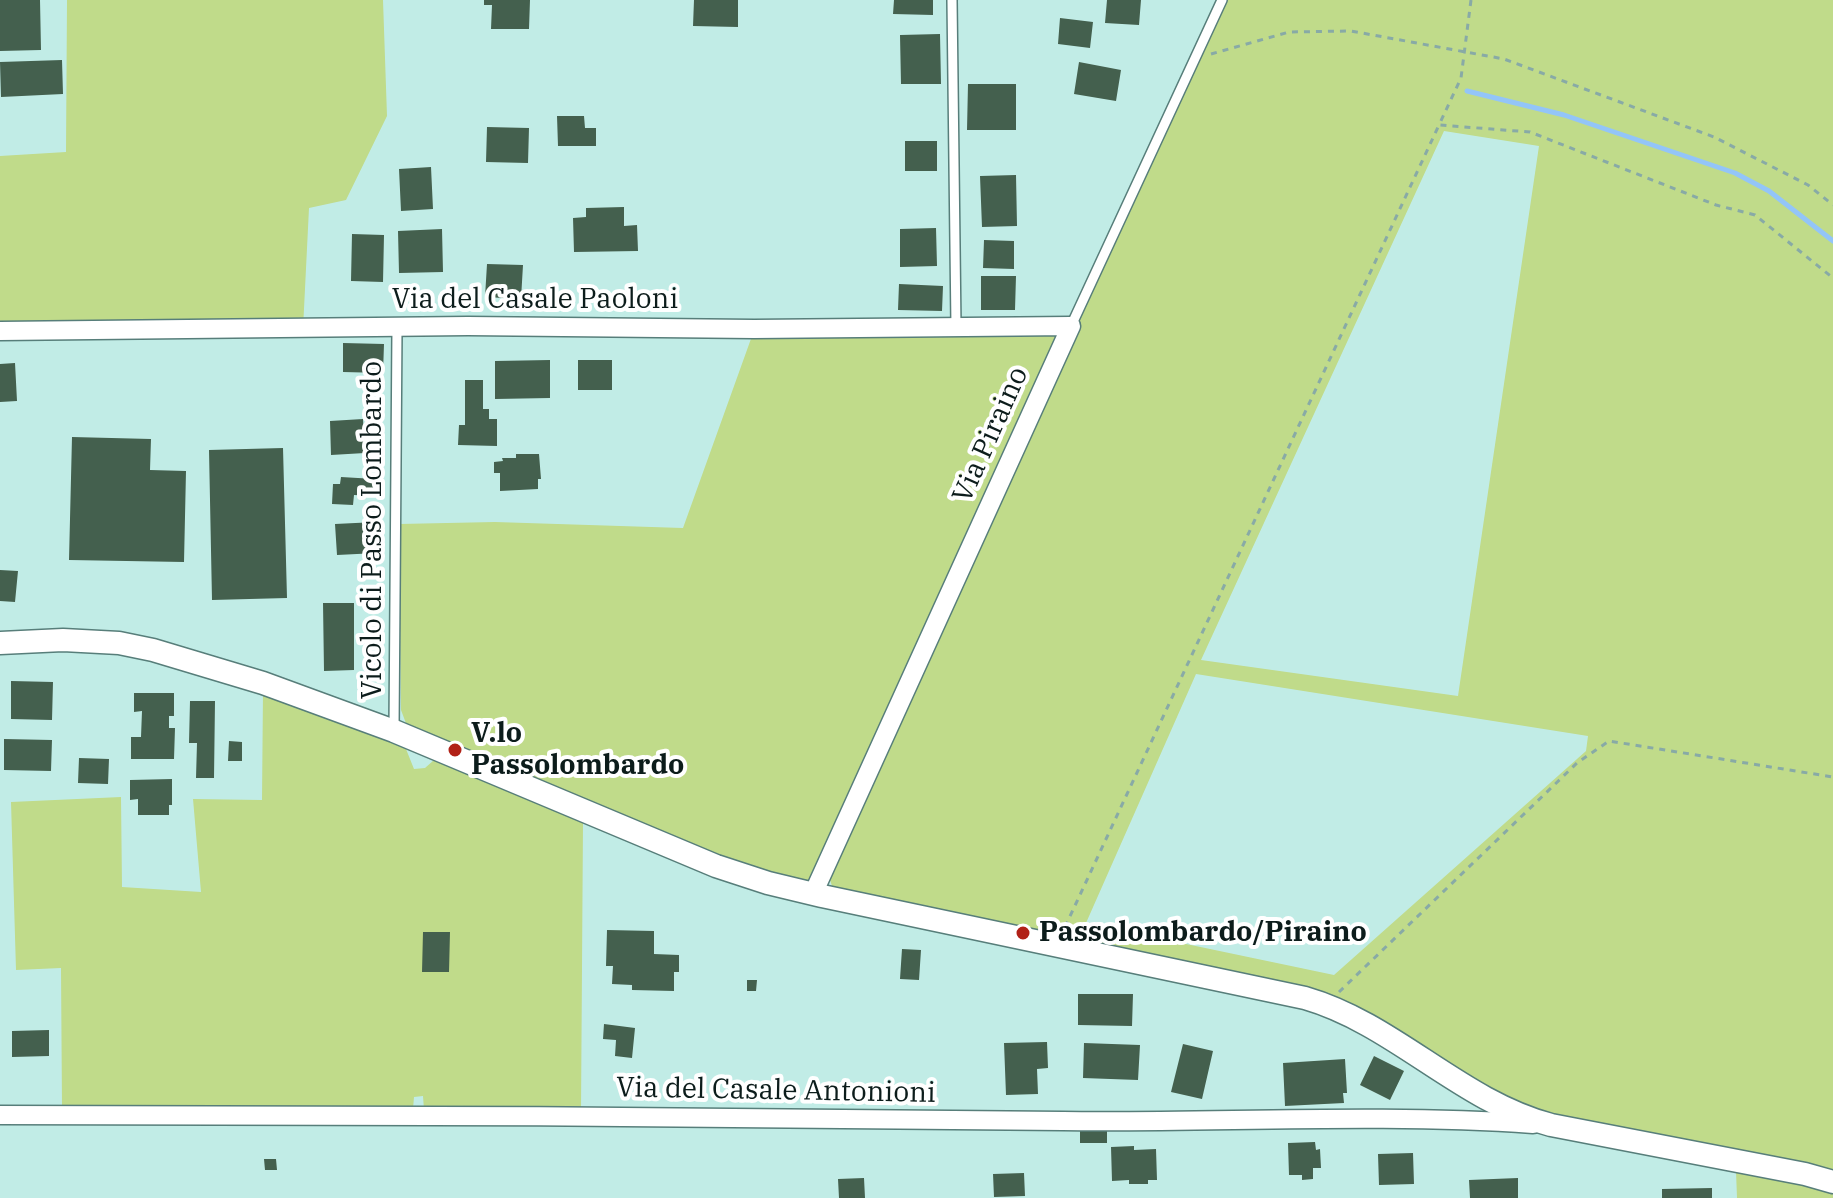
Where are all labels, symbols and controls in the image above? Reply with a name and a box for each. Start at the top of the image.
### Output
street label: Via del Casale Paoloni [392,283,678,317]
street label: Vicolo di Passo Lombardo [356,361,390,699]
street label: Via Piraino [946,362,1036,508]
place label: V.lo Passolombardo [471,717,684,783]
marker: V.lo Passolombardo [446,741,464,759]
place label: Passolombardo/Piraino [1039,916,1367,950]
marker: Passolombardo/Piraino [1014,924,1032,942]
street label: Via del Casale Antonioni [616,1071,936,1111]

